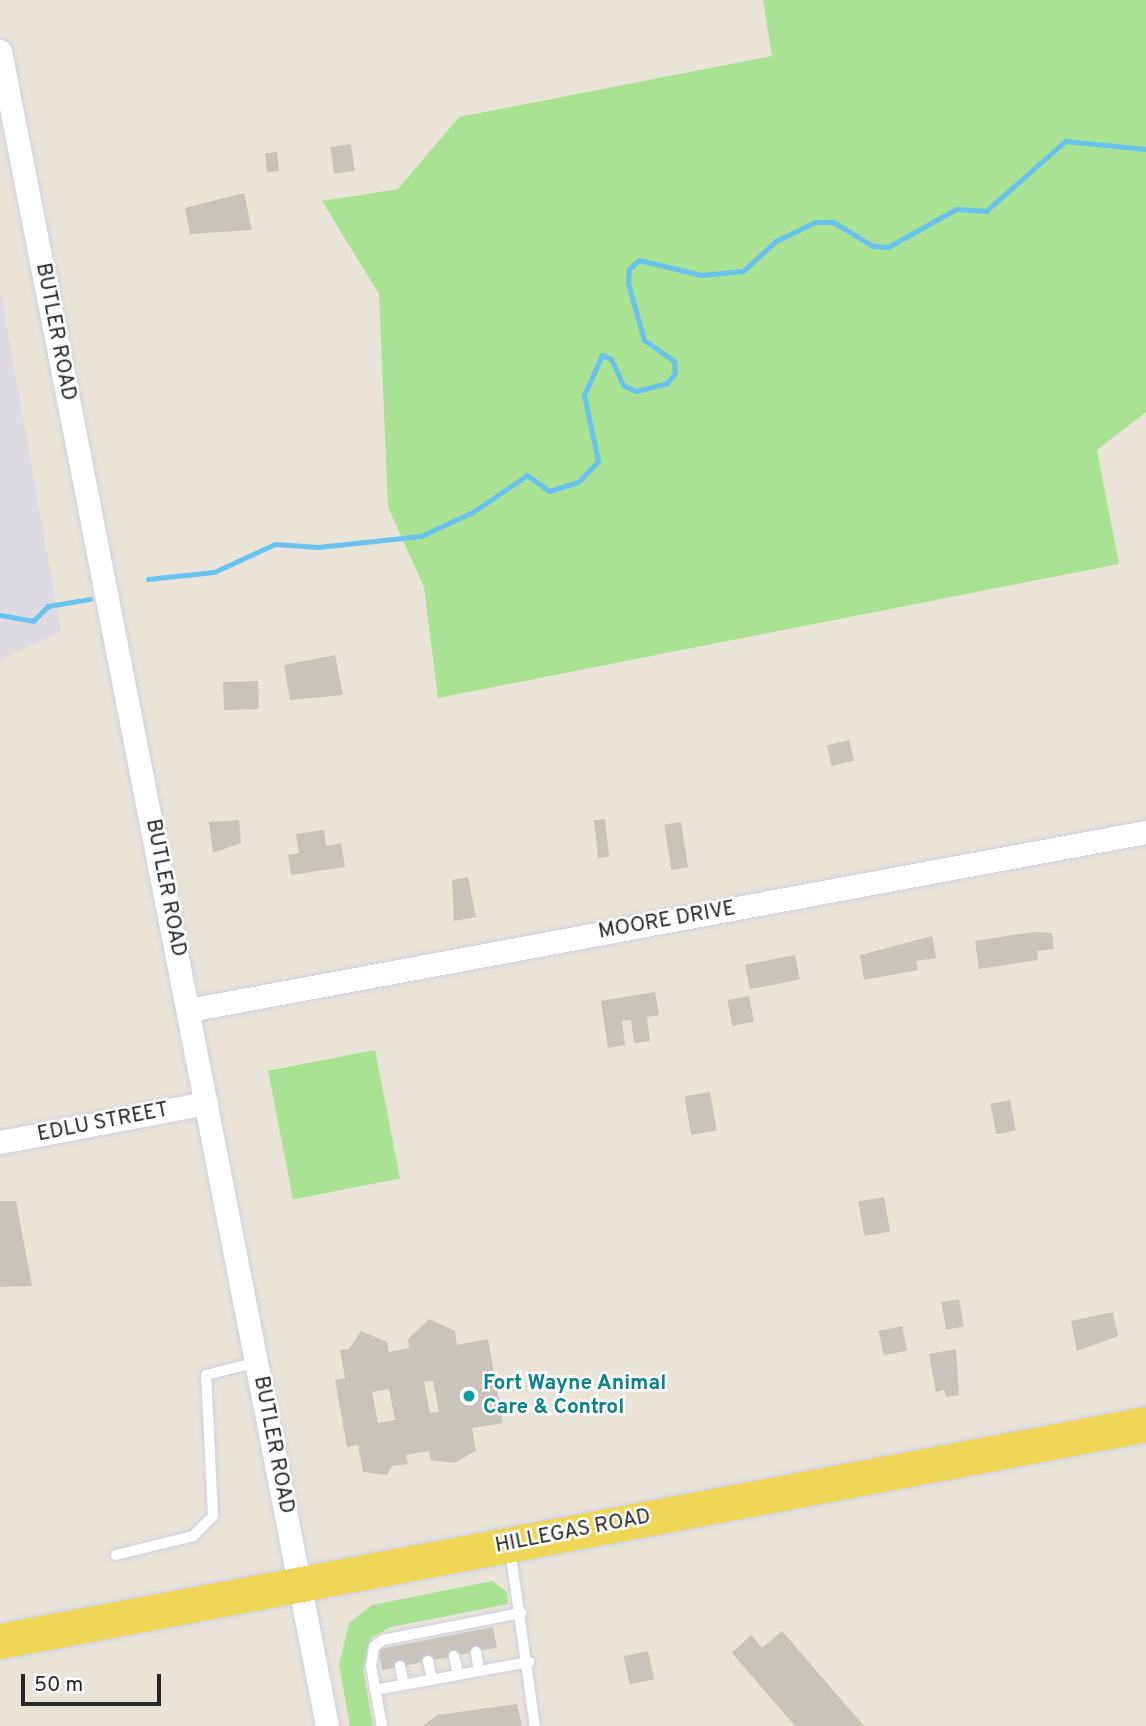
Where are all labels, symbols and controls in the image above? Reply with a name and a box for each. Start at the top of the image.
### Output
street label: BUTLER ROAD [29,261,81,403]
street label: BUTLER ROAD [139,817,191,959]
street label: MOORE DRIVE [596,897,738,945]
street label: EDLU STREET [35,1098,171,1148]
place label: Fort Wayne Animal Care & Control [483,1371,667,1421]
street label: BUTLER ROAD [247,1374,299,1516]
marker: Fort Wayne Animal Care & Control [461,1388,477,1404]
street label: HILLEGAS ROAD [493,1505,653,1559]
scale bar [24,1660,164,1704]
text: 50 m [34,1672,83,1699]

